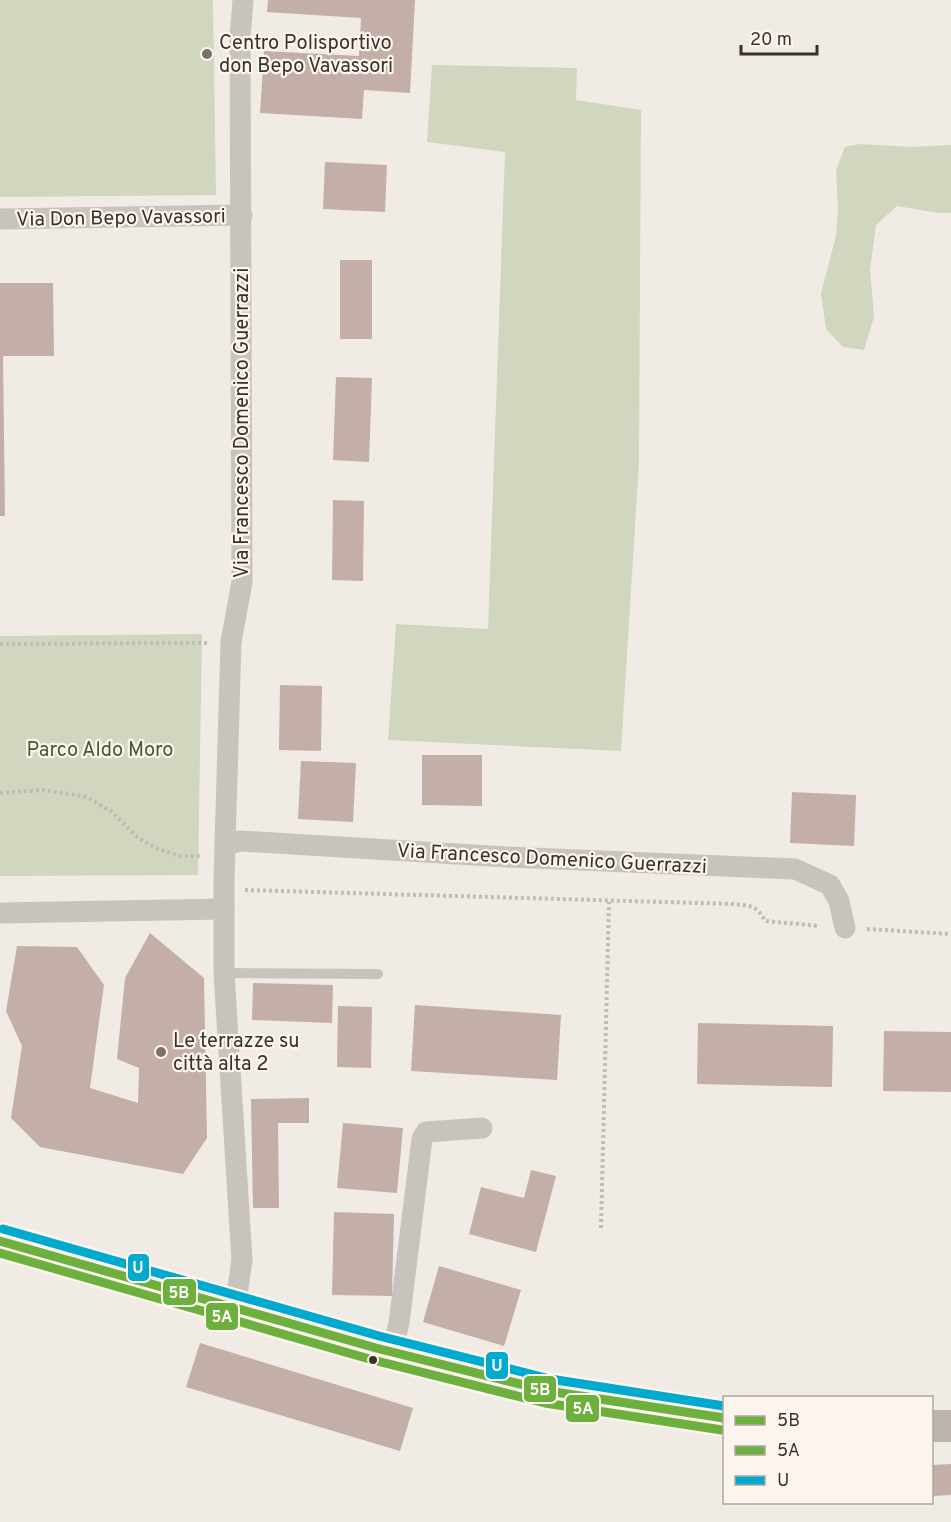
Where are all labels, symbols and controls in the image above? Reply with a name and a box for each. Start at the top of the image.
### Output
scale bar [741,18,818,56]
text: 20 m [750,29,792,52]
place label: Centro Polisportivo don Bepo Vavassori [219,31,393,80]
marker: Centro Polisportivo don Bepo Vavassori [200,47,214,61]
street label: Via Don Bepo Vavassori [16,204,226,234]
street label: Via Francesco Domenico Guerrazzi [230,268,256,578]
park label: Parco Aldo Moro [26,738,174,764]
street label: Via Francesco Domenico Guerrazzi [396,839,708,881]
place label: Le terrazze su città alta 2 [173,1029,299,1078]
marker: Le terrazze su città alta 2 [154,1045,168,1059]
line badge: U [127,1253,150,1282]
text: U [132,1259,144,1279]
line badge: 5B [162,1278,197,1306]
text: 5B [169,1284,189,1304]
line badge: 5A [205,1302,239,1331]
text: 5A [212,1308,232,1328]
line badge: U [485,1351,509,1380]
unlabelled marker [367,1354,379,1366]
text: U [491,1357,503,1377]
line badge: 5B [523,1375,557,1403]
text: 5B [530,1381,550,1401]
line badge: 5A [565,1394,600,1423]
legend [723,1396,933,1504]
text: 5A [573,1400,593,1420]
text: 5B [777,1410,800,1433]
text: 5A [777,1440,800,1463]
text: U [777,1470,789,1493]

